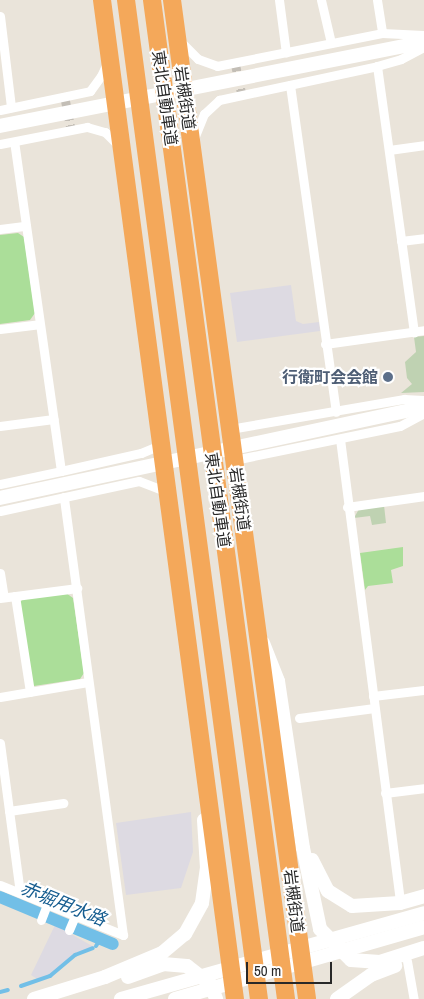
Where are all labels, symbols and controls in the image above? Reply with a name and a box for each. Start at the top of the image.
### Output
street label: 東北自動車道 [149,49,181,147]
street label: 岩槻街道 [171,65,199,131]
place label: 行衛町会会館 [282,367,378,387]
marker: 行衛町会会館 [382,371,394,383]
street label: 東北自動車道 [202,451,234,549]
street label: 岩槻街道 [226,466,254,532]
street label: 岩槻街道 [281,868,307,934]
water label: 赤堀用水路 [17,877,109,931]
scale bar [249,952,335,984]
text: 50 m [254,960,281,981]

